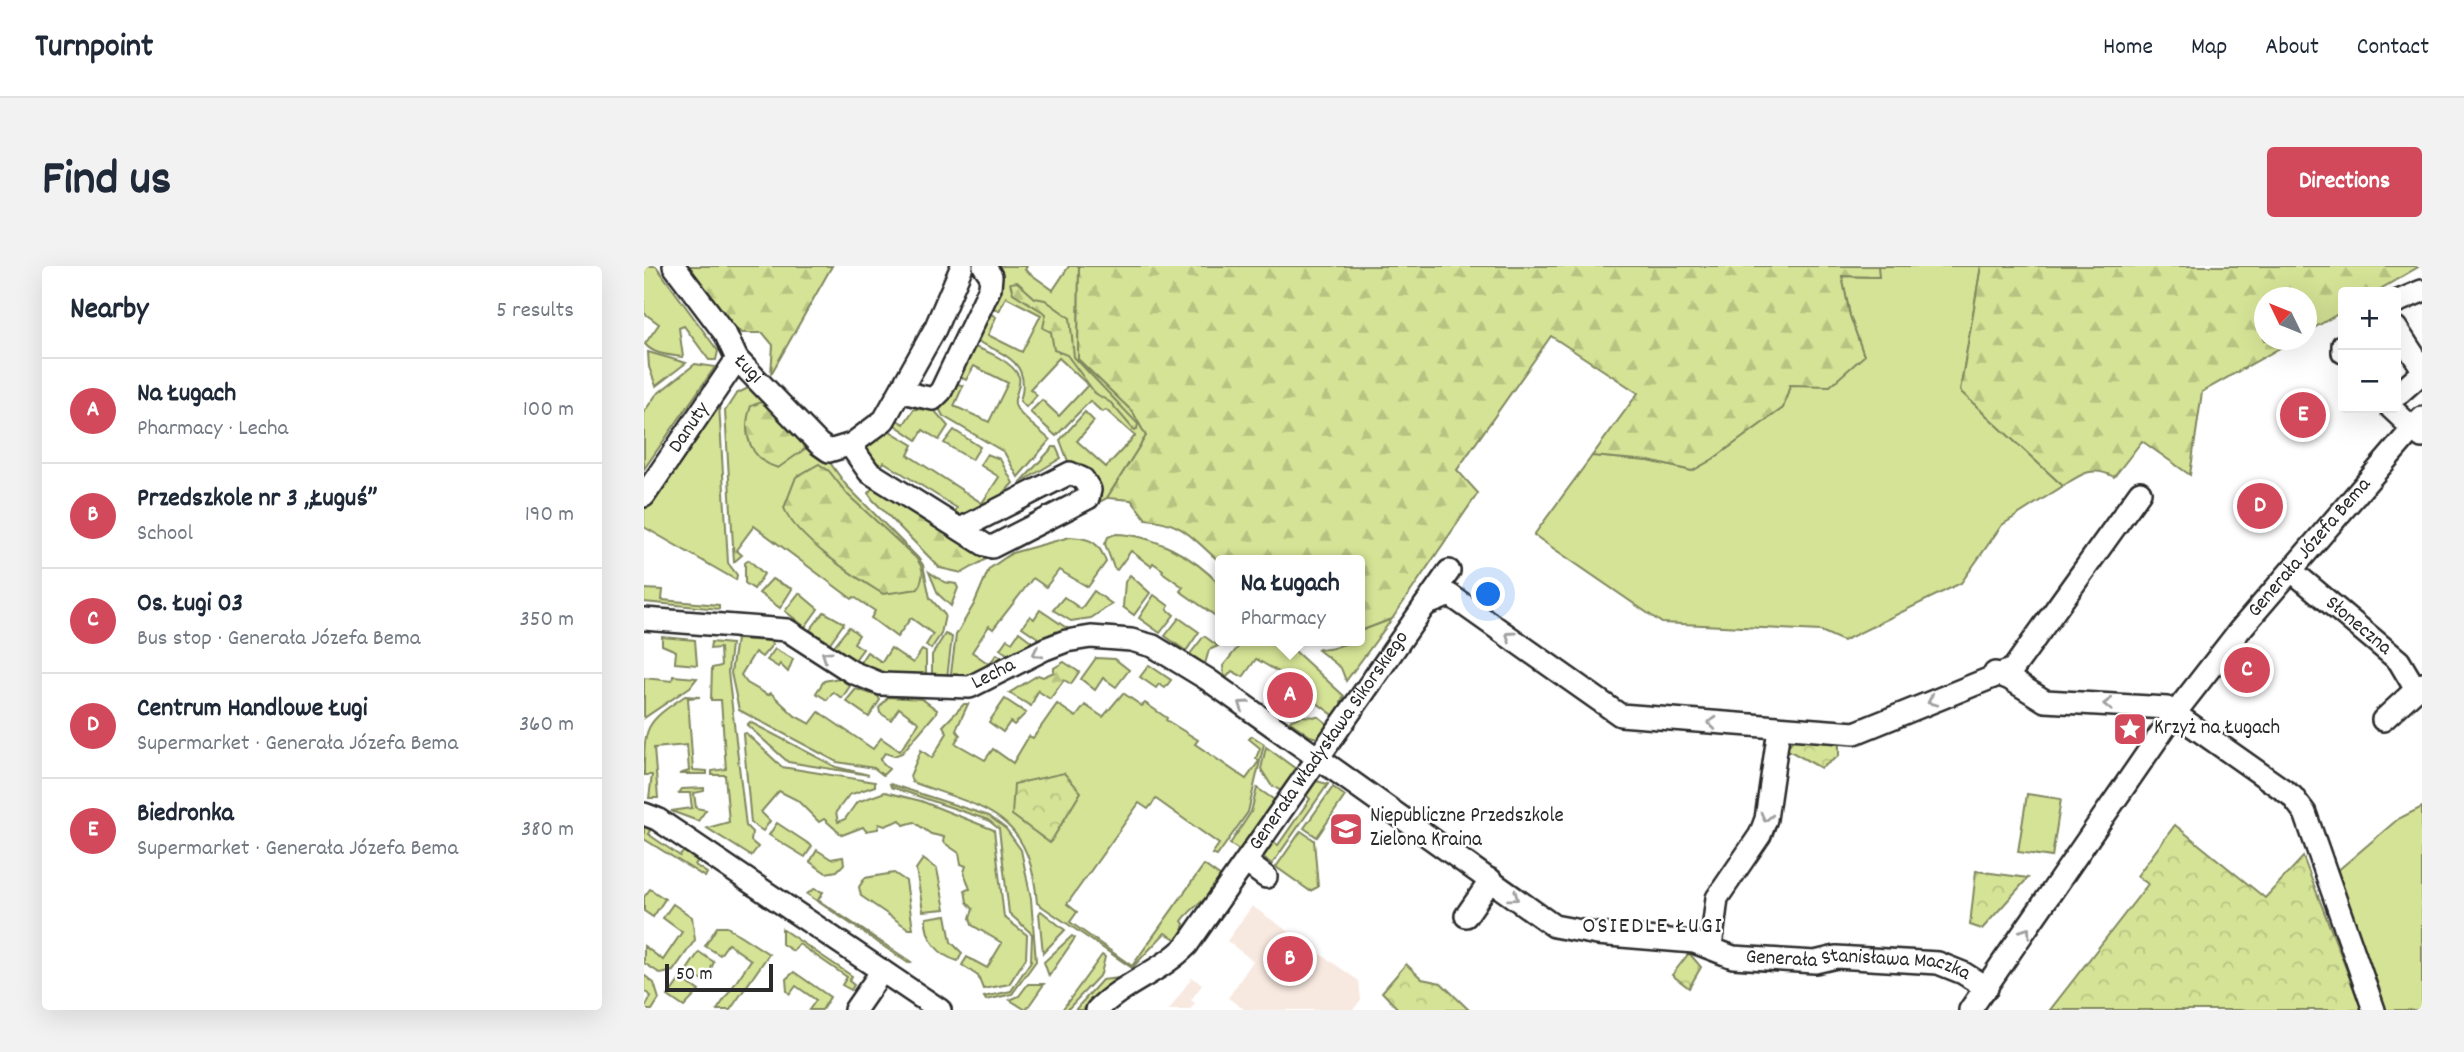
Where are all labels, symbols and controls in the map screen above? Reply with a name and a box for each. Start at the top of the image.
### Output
text: Turnpoint [35,25,153,72]
text: Home [2103,31,2153,65]
text: Map [2191,31,2227,65]
text: About [2265,31,2319,65]
text: Contact [2357,31,2429,65]
text: Find us [42,147,171,217]
button: Directions [2267,147,2422,217]
north arrow [2254,287,2317,350]
map controls [2338,287,2401,413]
button: + [2338,287,2401,350]
text: Nearby [70,290,148,333]
text: 5 results [496,295,574,328]
street label: Ługi [725,348,769,392]
button: − [2338,350,2401,413]
text: Na Ługach [137,376,236,413]
pin: E [2280,389,2326,441]
text: A [87,394,99,427]
text: 100 m [523,394,574,427]
street label: Danuty [662,396,718,460]
text: Pharmacy · Lecha [137,413,288,446]
street label: Generała Józefa Bema [2241,471,2380,625]
pin: D [2237,480,2283,532]
text: Przedszkole nr 3 „Ługuś” [137,481,377,518]
text: B [88,499,98,532]
text: 190 m [525,499,574,532]
text: School [137,518,193,551]
popup [1215,555,1365,646]
text: Na Ługach [1240,566,1340,603]
your location [1471,577,1505,611]
text: Os. Ługi 03 [137,586,243,623]
street label: Słoneczna [2318,589,2399,664]
text: Pharmacy [1240,603,1326,636]
text: C [87,604,99,637]
text: 350 m [520,604,574,637]
text: Bus stop · Generała Józefa Bema [137,623,420,656]
street label: Generała Władysława Sikorskiego [1242,625,1417,857]
one-way arrow [1505,632,1518,644]
pin: C [2224,644,2270,696]
one-way arrow [1032,645,1044,659]
one-way arrow [821,650,834,663]
street label: Lecha [967,651,1022,699]
pin: A [1267,669,1313,721]
text: Centrum Handlowe Ługi [137,691,368,728]
one-way arrow [1927,692,1939,706]
one-way arrow [2103,697,2114,712]
one-way arrow [1238,701,1251,713]
text: D [87,709,99,742]
text: 360 m [519,709,574,742]
place icon: Krzyż na Ługach [2111,710,2149,748]
place label: Krzyż na Ługach [2154,714,2280,744]
one-way arrow [1706,716,1717,731]
text: Supermarket · Generała Józefa Bema [137,728,458,761]
text: Biedronka [137,796,234,833]
place label: Niepubliczne Przedszkole Zielona Kraina [1370,802,1564,856]
school or university icon: Niepubliczne Przedszkole Zielona Kraina [1327,810,1365,848]
one-way arrow [1760,810,1774,822]
text: E [88,814,98,847]
text: 380 m [521,814,574,847]
text: Supermarket · Generała Józefa Bema [137,833,458,866]
one-way arrow [1506,889,1519,901]
district label: OSIEDLE ŁUGI [1582,911,1724,944]
one-way arrow [2018,927,2030,940]
pin: B [1267,933,1313,985]
street label: Generała Stanisława Maczka [1745,942,1977,990]
scale bar [665,961,774,993]
text: 50 m [676,962,713,989]

